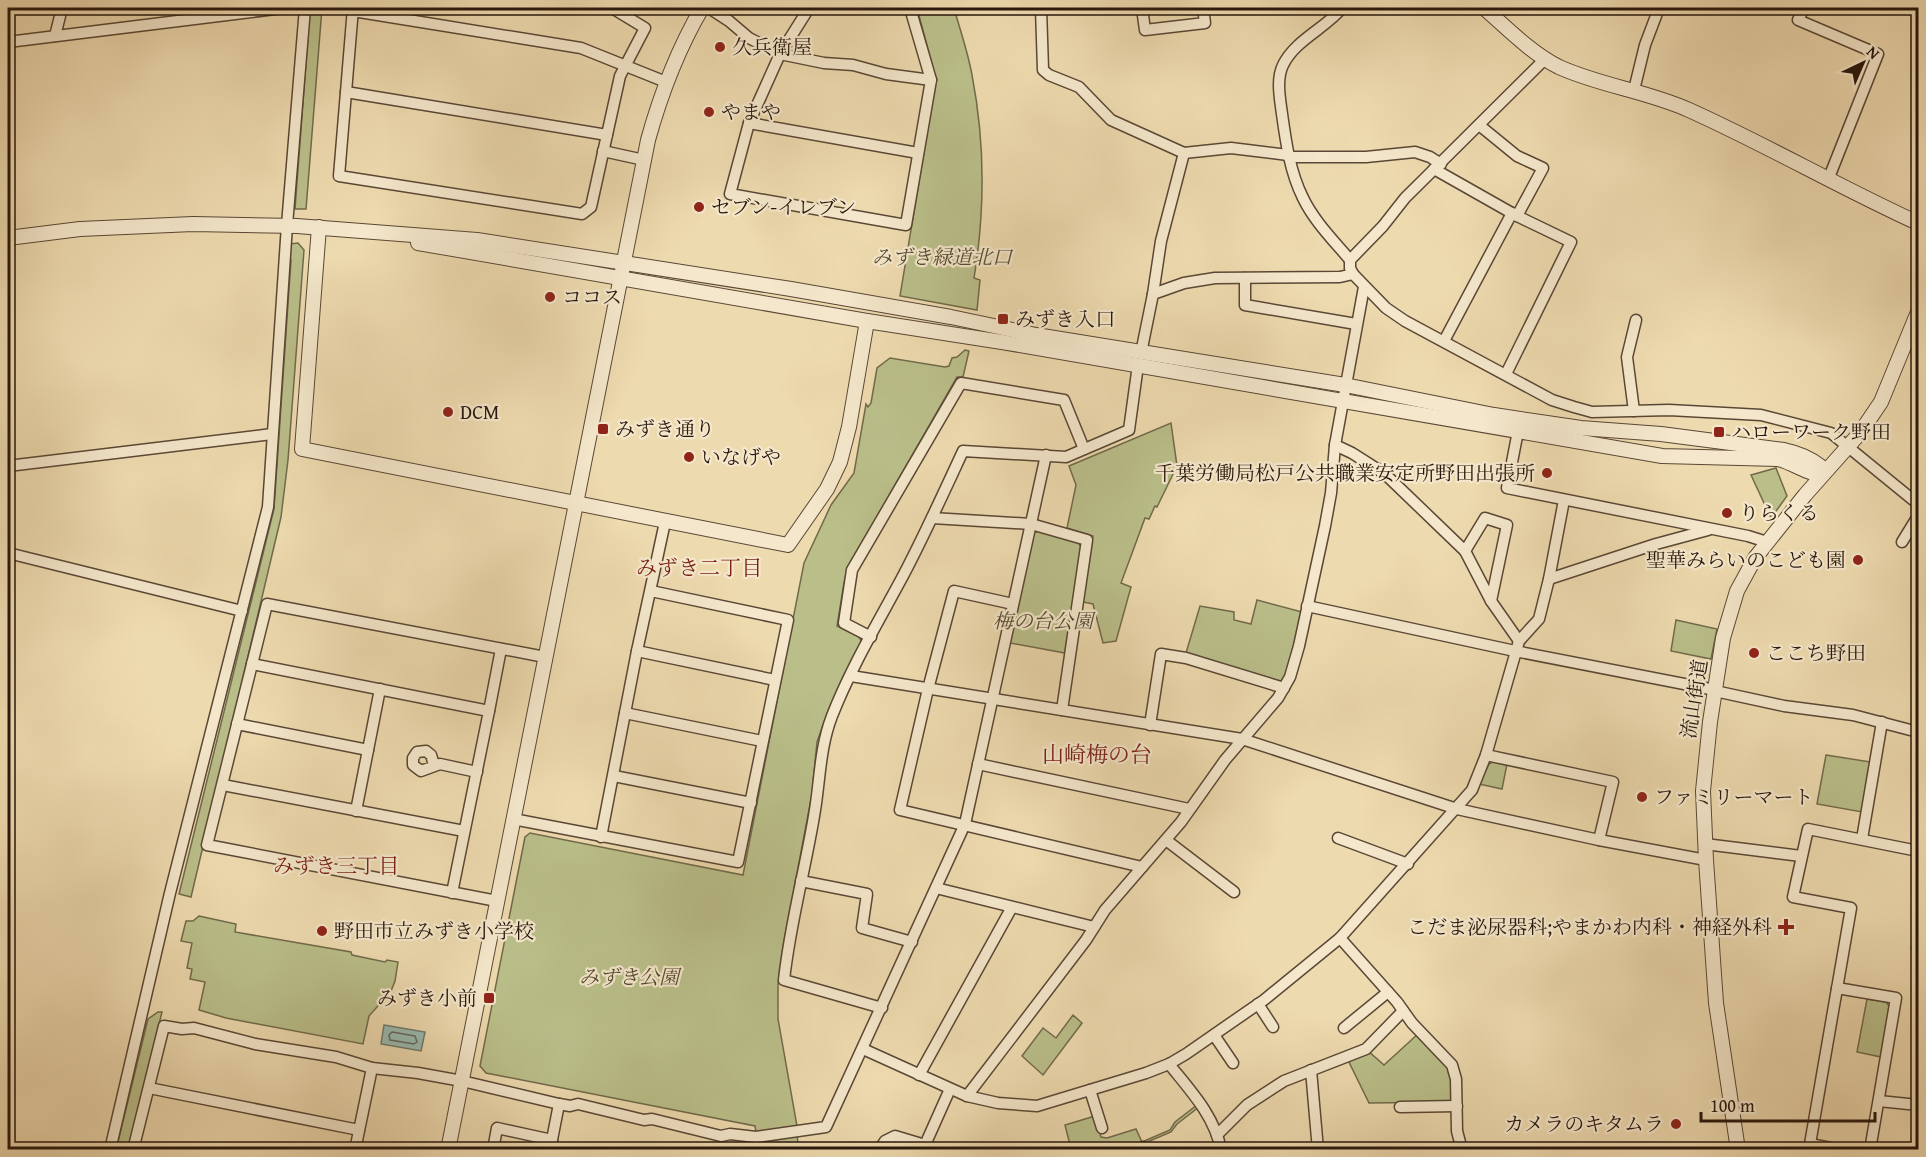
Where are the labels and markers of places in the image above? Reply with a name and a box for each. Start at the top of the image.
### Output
place label: 久兵衛屋 [732,32,812,61]
marker: 久兵衛屋 [713,40,727,54]
place label: やまや [721,97,781,126]
marker: やまや [702,105,716,119]
place label: セブン-イレブン [711,192,856,221]
marker: セブン-イレブン [692,200,706,214]
place label: ココス [562,282,622,311]
marker: ココス [543,290,557,304]
place label: みずき入口 [1015,304,1115,333]
marker: みずき入口 [996,312,1010,326]
place label: DCM [460,397,499,426]
marker: DCM [441,405,455,419]
place label: みずき通り [615,414,715,443]
place label: ハローワーク野田 [1731,417,1891,446]
marker: みずき通り [596,422,610,436]
marker: ハローワーク野田 [1712,425,1726,439]
place label: いなげや [701,442,781,471]
marker: いなげや [682,450,696,464]
place label: 千葉労働局松戸公共職業安定所野田出張所 [1155,458,1535,487]
marker: 千葉労働局松戸公共職業安定所野田出張所 [1540,466,1554,480]
place label: りらくる [1739,498,1819,527]
marker: りらくる [1720,506,1734,520]
place label: 聖華みらいのこども園 [1646,545,1846,574]
marker: 聖華みらいのこども園 [1851,553,1865,567]
place label: ここち野田 [1766,638,1866,667]
marker: ここち野田 [1747,646,1761,660]
place label: ファミリーマート [1654,782,1814,811]
marker: ファミリーマート [1635,790,1649,804]
place label: こだま泌尿器科;やまかわ内科・神経外科 [1407,912,1772,941]
place label: 野田市立みずき小学校 [334,916,534,945]
marker: こだま泌尿器科;やまかわ内科・神経外科 [1777,918,1795,936]
marker: 野田市立みずき小学校 [315,924,329,938]
place label: みずき小前 [377,983,477,1012]
marker: みずき小前 [482,991,496,1005]
place label: カメラのキタムラ [1504,1109,1664,1138]
marker: カメラのキタムラ [1669,1117,1683,1131]

